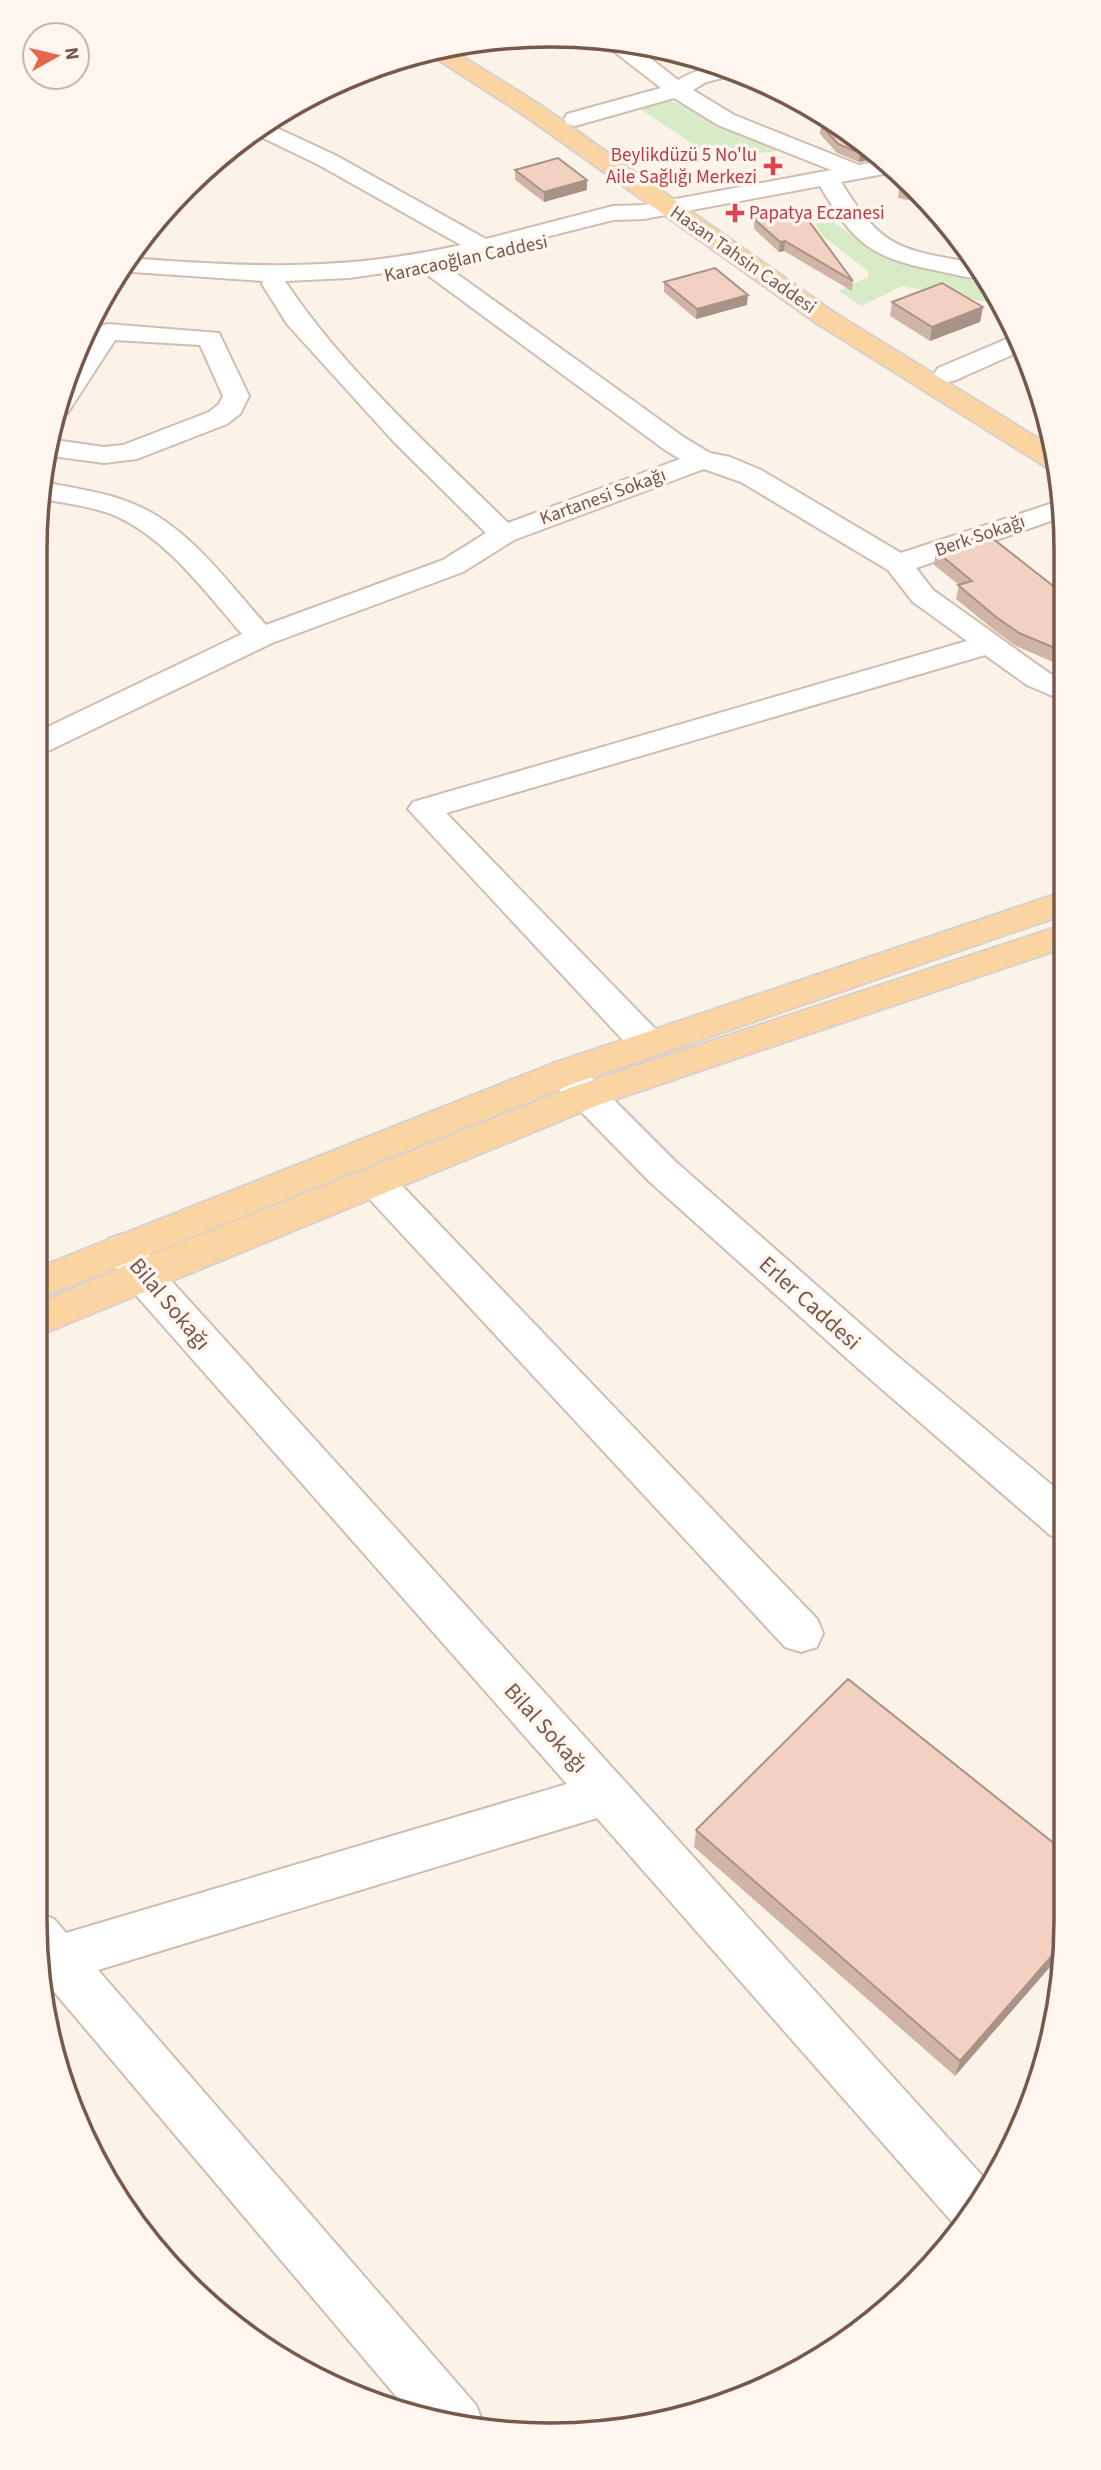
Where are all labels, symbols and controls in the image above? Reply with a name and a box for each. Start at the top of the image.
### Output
north arrow [21,21,91,91]
text: N [57,46,86,62]
place label: Beylikdüzü 5 No'lu Aile Sağlığı Merkezi [606,142,757,191]
marker: Beylikdüzü 5 No'lu Aile Sağlığı Merkezi [763,156,783,176]
street label: Hasan Tahsin Caddesi [664,199,822,321]
place label: Papatya Eczanesi [749,200,885,227]
marker: Papatya Eczanesi [727,205,743,221]
street label: Karacaoğlan Caddesi [382,228,550,290]
street label: Kartanesi Sokağı [536,462,670,532]
street label: Berk Sokağı [931,508,1029,564]
street label: Erler Caddesi [752,1248,868,1358]
street label: Bilal Sokağı [121,1251,219,1357]
street label: Bilal Sokağı [496,1675,596,1781]

